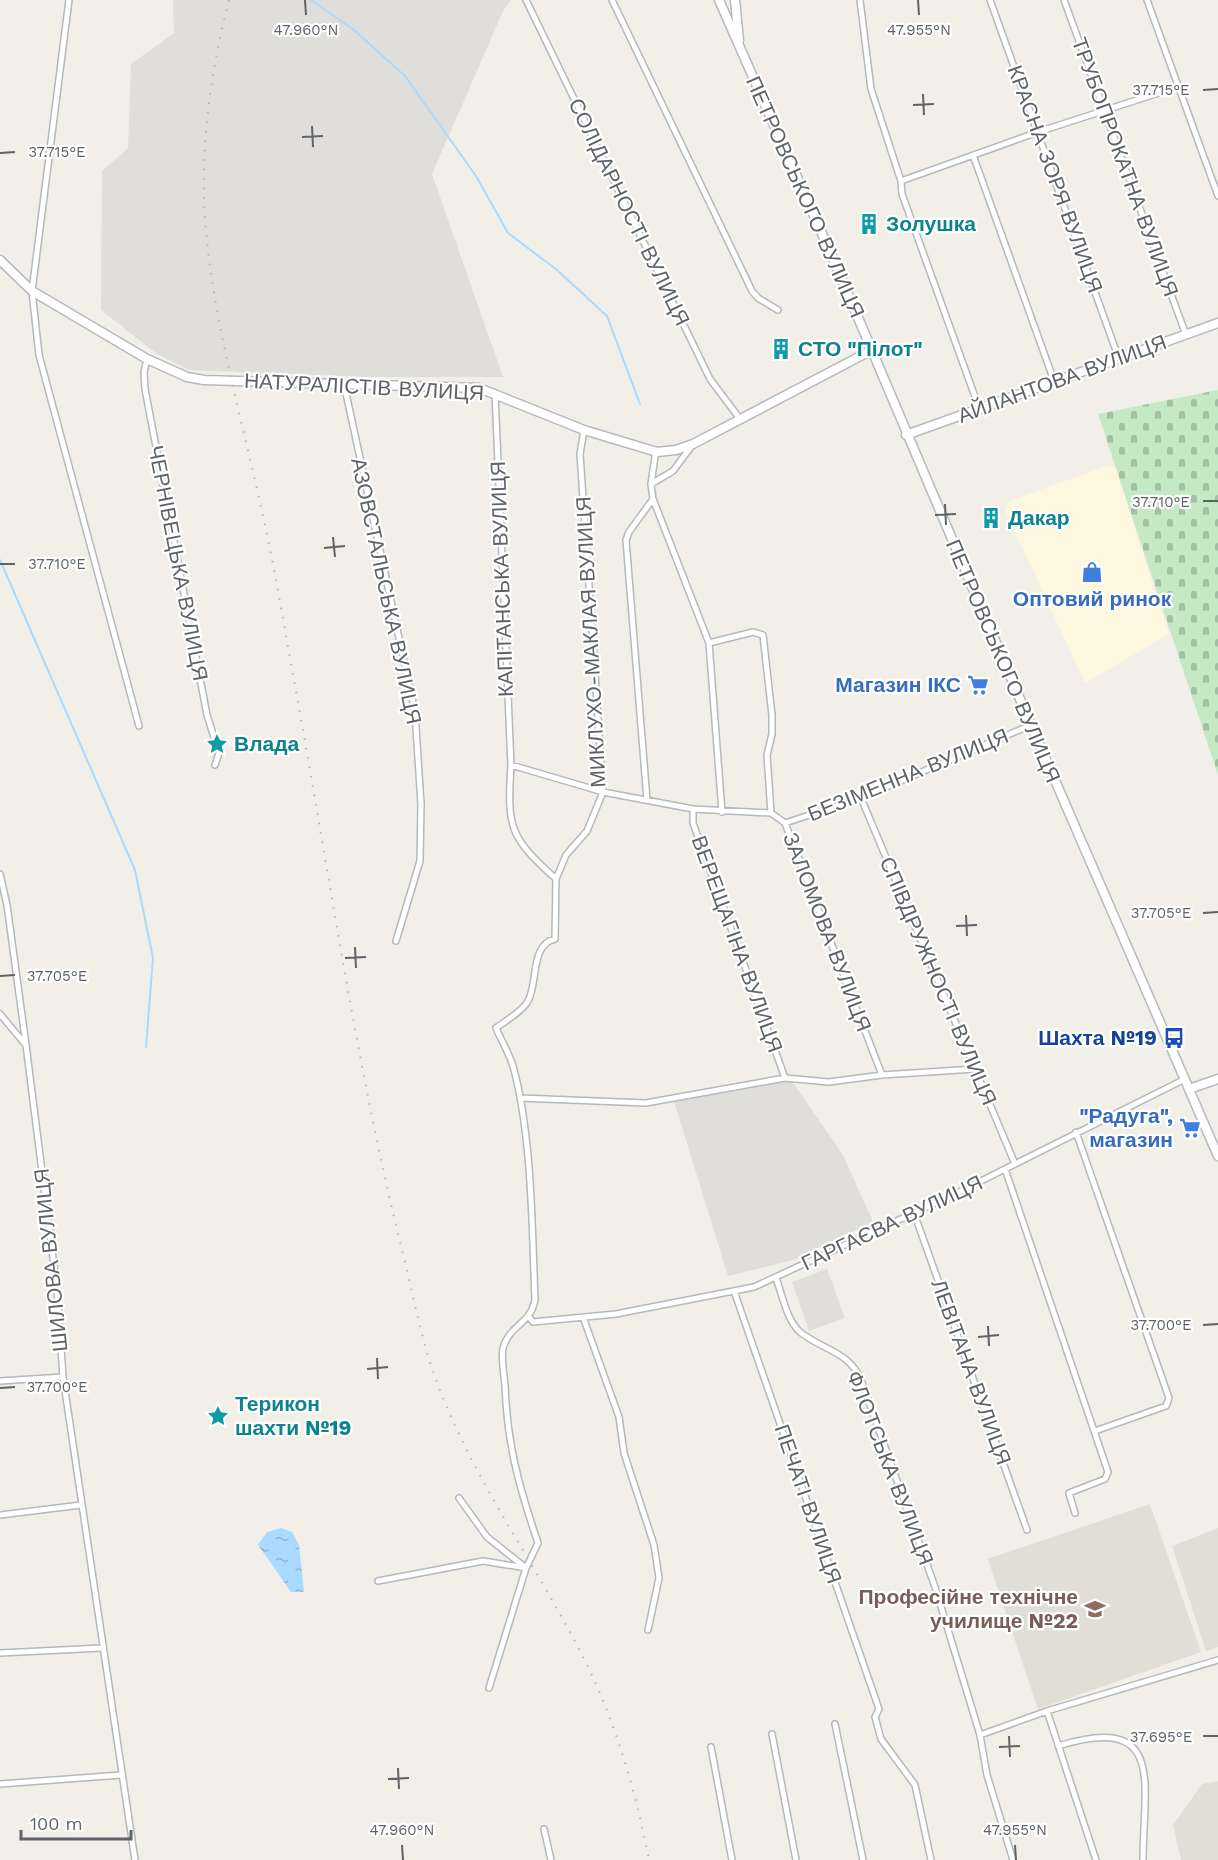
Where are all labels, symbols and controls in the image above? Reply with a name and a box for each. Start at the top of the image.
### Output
text: 47.960°N [274,21,339,39]
text: 47.955°N [887,21,951,39]
street label: ТРУБОПРОКАТНА ВУЛИЦЯ [1067,34,1184,300]
street label: КРАСНА ЗОРЯ ВУЛИЦЯ [1003,62,1108,296]
street label: ПЕТРОВСЬКОГО ВУЛИЦЯ [741,72,870,321]
text: 37.715°E [1132,81,1190,99]
street label: СОЛІДАРНОСТІ ВУЛИЦЯ [563,94,695,330]
text: 37.715°E [28,143,86,161]
place label: Золушка [886,211,976,236]
building icon: Золушка [857,212,881,236]
street label: АЙЛАНТОВА ВУЛИЦЯ [954,329,1170,428]
place label: СТО "Пілот" [798,336,923,361]
building icon: СТО "Пілот" [769,337,793,361]
street label: НАТУРАЛІСТІВ ВУЛИЦЯ [243,368,485,405]
street label: ЧЕРНІВЕЦЬКА ВУЛИЦЯ [143,443,214,683]
street label: АЗОВСТАЛЬСЬКА ВУЛИЦЯ [346,455,427,726]
street label: КАПІТАНСЬКА ВУЛИЦЯ [485,461,518,697]
text: 37.710°E [1132,493,1190,511]
street label: МИКЛУХО-МАКЛАЯ ВУЛИЦЯ [570,496,611,788]
place label: Дакар [1008,505,1070,530]
building icon: Дакар [979,506,1003,530]
street label: ПЕТРОВСЬКОГО ВУЛИЦЯ [941,536,1066,786]
text: 37.710°E [28,555,86,573]
shop icon: Оптовий ринок [1080,560,1104,584]
place label: Оптовий ринок [1013,586,1172,611]
place label: Магазин ІКС [835,672,961,697]
supermarket icon: Магазин ІКС [966,673,990,697]
street label: БЕЗІМЕННА ВУЛИЦЯ [804,723,1012,826]
place label: Влада [234,731,300,756]
place icon: Влада [205,732,229,756]
street label: ЗАЛОМОВА ВУЛИЦЯ [778,829,877,1035]
street label: ВЕРЕЩАГІНА ВУЛИЦЯ [687,832,788,1056]
street label: СПІВДРУЖНОСТІ ВУЛИЦЯ [875,853,1002,1109]
text: 37.705°E [1131,904,1191,922]
text: 37.705°E [27,967,87,985]
place label: Шахта №19 [1038,1025,1157,1050]
bus stop icon: Шахта №19 [1162,1026,1186,1050]
place label: "Радуга", магазин [1079,1103,1173,1152]
supermarket icon: "Радуга", магазин [1178,1116,1202,1140]
street label: ШИЛОВА ВУЛИЦЯ [28,1167,73,1353]
street label: ГАРГАЄВА ВУЛИЦЯ [797,1170,986,1276]
street label: ЛЕВІТАНА ВУЛИЦЯ [926,1276,1017,1468]
text: 37.700°E [1130,1316,1192,1334]
street label: ФЛОТСЬКА ВУЛИЦЯ [842,1367,939,1569]
text: 37.700°E [26,1378,88,1396]
place label: Терикон шахти №19 [235,1391,352,1440]
place icon: Терикон шахти №19 [206,1404,230,1428]
street label: ПЕЧАТІ ВУЛИЦЯ [769,1421,847,1587]
place label: Професійне технічне училище №22 [859,1584,1078,1633]
school or university icon: Професійне технічне училище №22 [1083,1597,1107,1621]
text: 37.695°E [1130,1728,1192,1746]
scale bar [21,1803,130,1841]
text: 100 m [30,1813,83,1834]
text: 47.960°N [370,1821,435,1839]
text: 47.955°N [983,1821,1047,1839]

